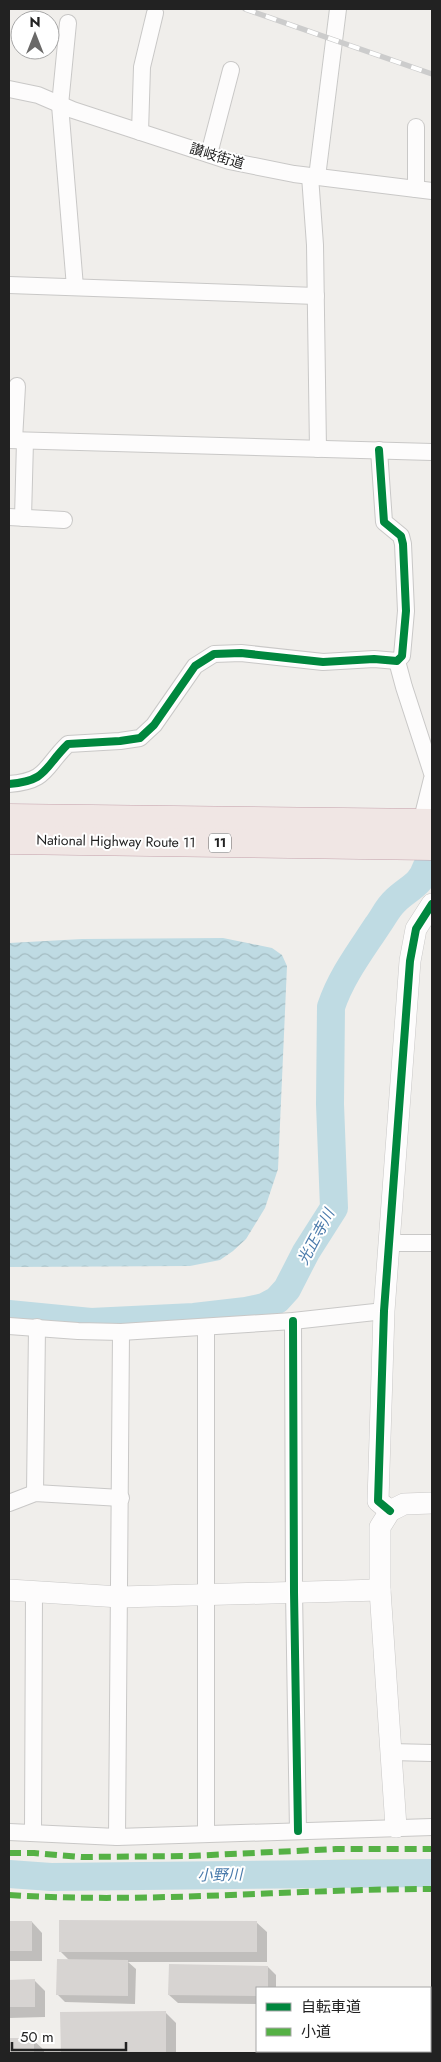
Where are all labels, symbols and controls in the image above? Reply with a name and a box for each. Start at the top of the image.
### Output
north arrow [10,10,60,60]
text: N [29,12,41,32]
street label: 讃岐街道 [187,138,247,174]
street label: National Highway Route 11 [36,830,196,852]
road number: 11 [209,834,231,852]
water label: 光正寺川 [292,1204,341,1269]
water label: 小野川 [197,1864,245,1886]
legend [256,1987,431,2052]
text: 自転車道 [301,1996,361,2018]
scale bar [12,2020,126,2052]
text: 小道 [301,2021,331,2043]
text: 50 m [20,2026,54,2048]

